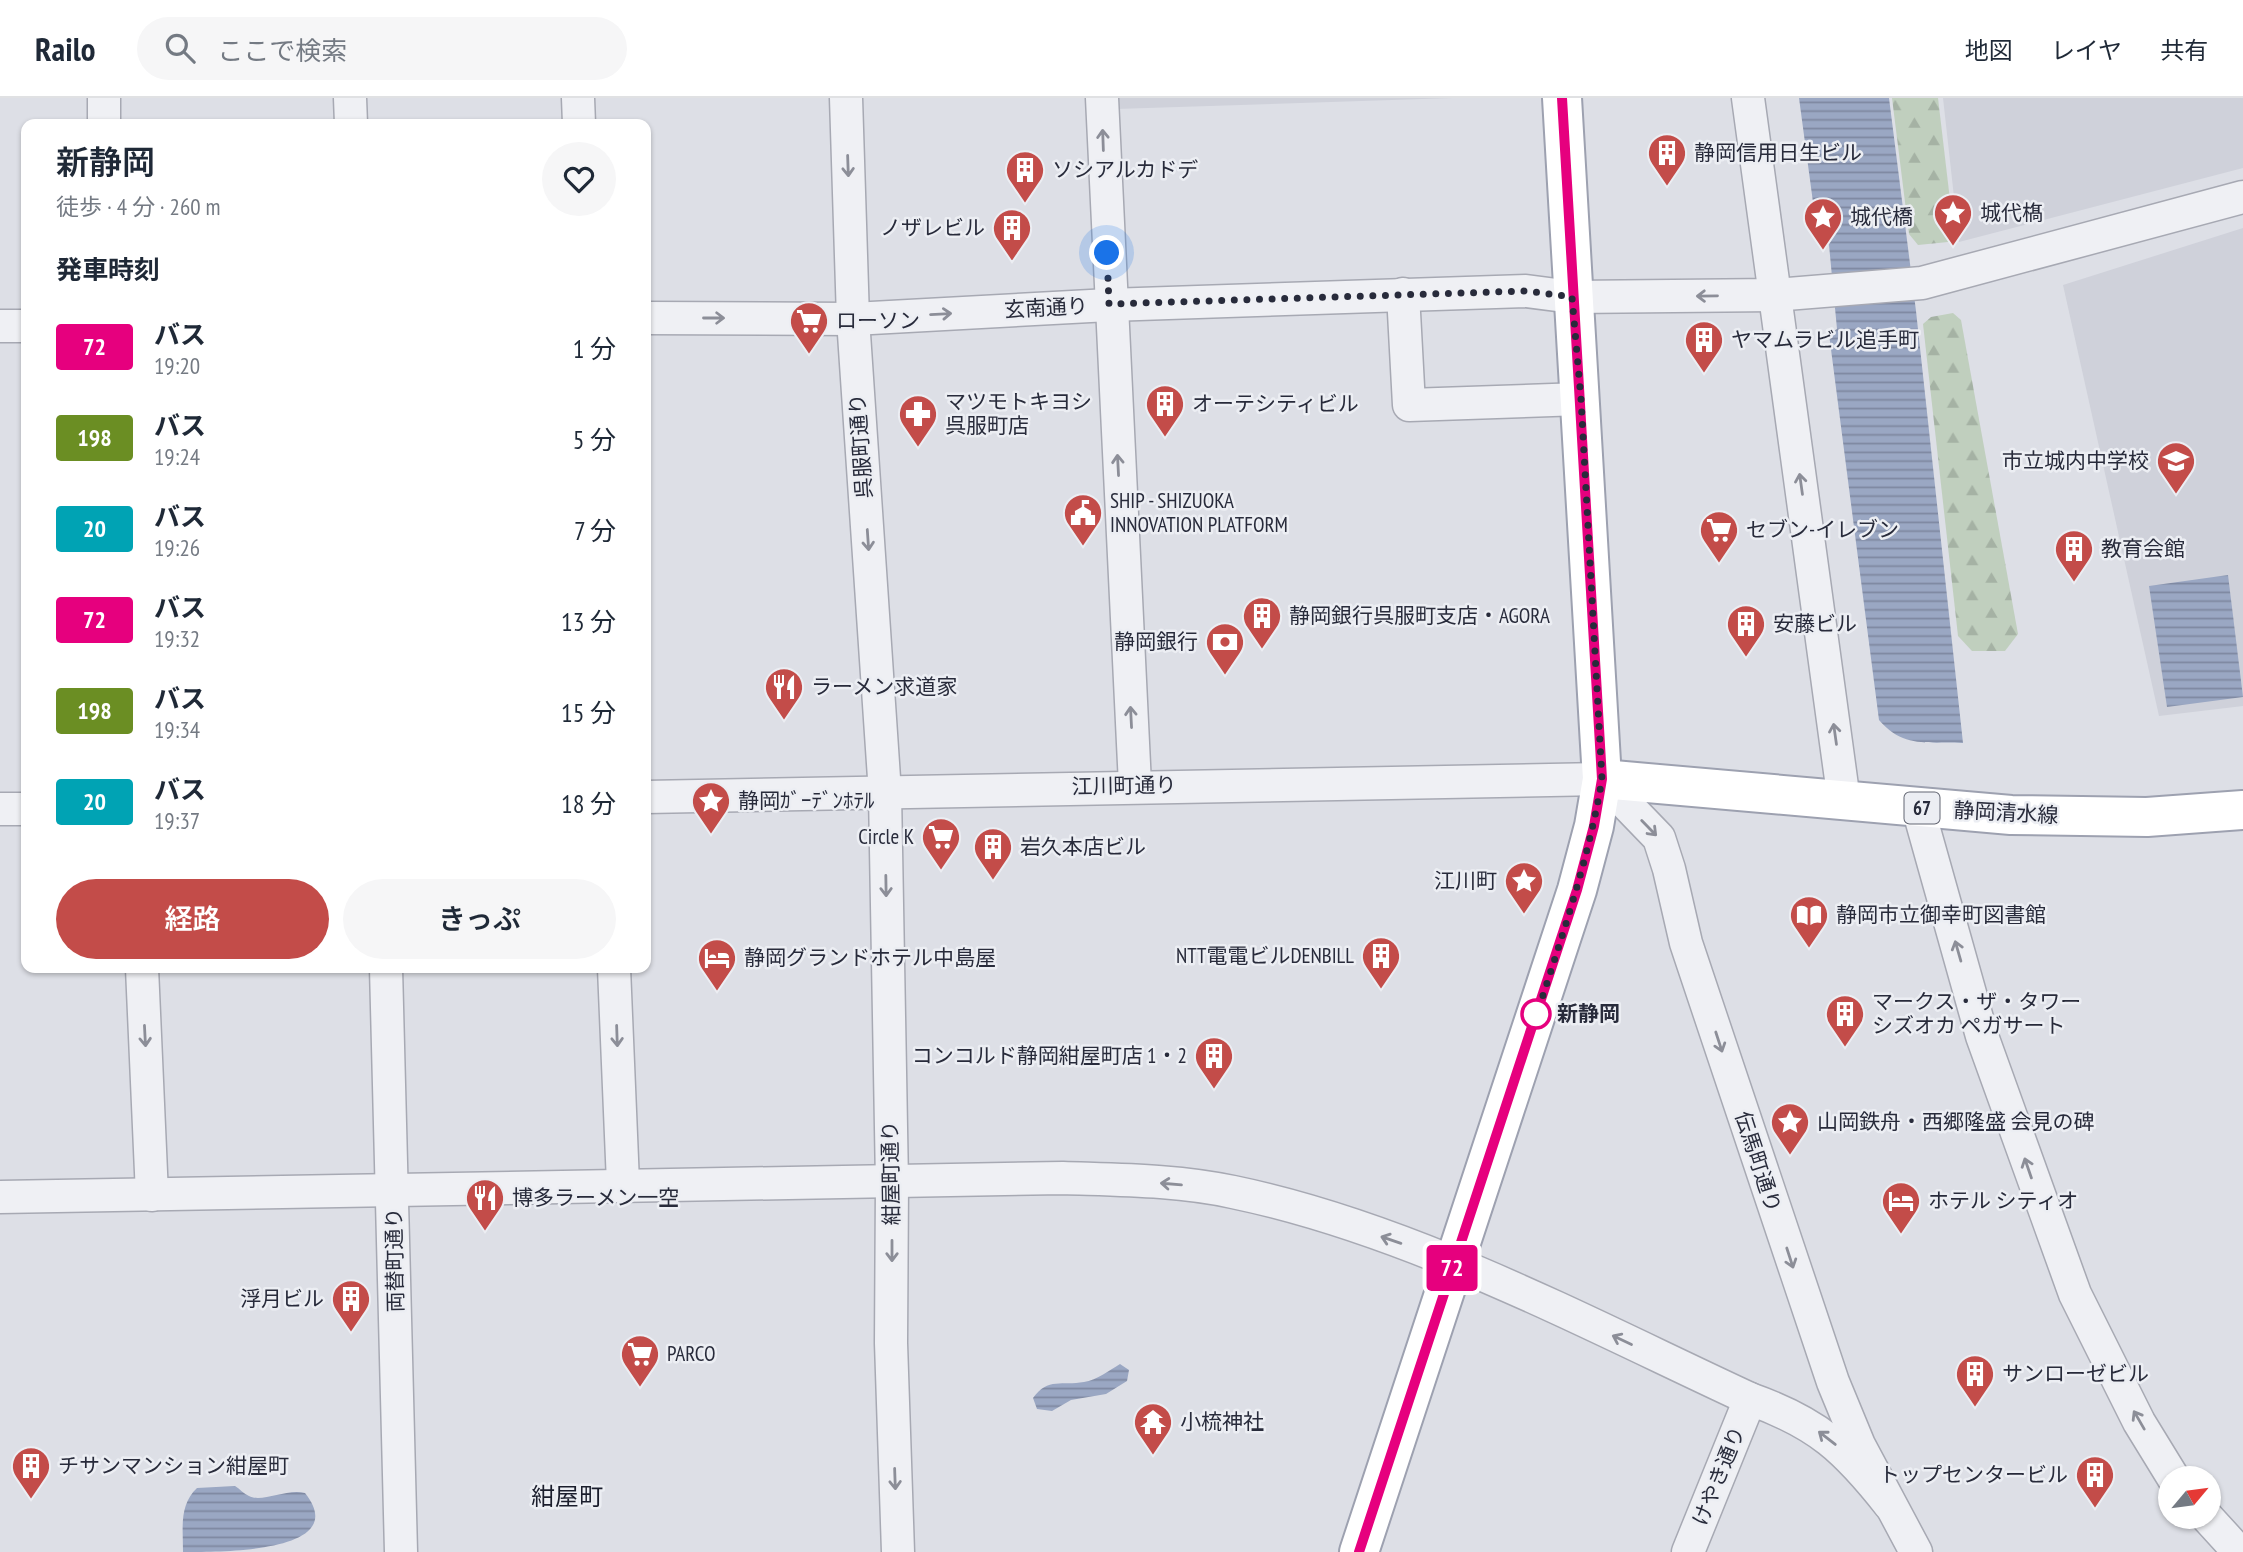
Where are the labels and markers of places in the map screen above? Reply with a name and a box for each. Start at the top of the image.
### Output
building icon: 静岡信用日生ビル [1646,132,1688,187]
place label: 静岡信用日生ビル [1694,139,1862,166]
building icon: ソシアルカドデ [1004,149,1046,204]
place label: ソシアルカドデ [1052,156,1198,183]
place icon: 城代𣘺 [1932,192,1974,247]
place icon: 城代橋 [1802,196,1844,251]
place label: 城代𣘺 [1980,199,2043,226]
place label: 城代橋 [1850,203,1913,230]
building icon: ノザレビル [991,207,1033,262]
place label: ノザレビル [880,214,985,241]
supermarket icon: ローソン [788,300,830,355]
place label: ローソン [836,307,920,334]
building icon: ヤマムラビル追手町 [1683,319,1725,374]
place label: ヤマムラビル追手町 [1731,326,1919,353]
building icon: オーテシティビル [1144,383,1186,438]
place label: マツモトキヨシ 呉服町店 [945,388,1092,439]
place label: オーテシティビル [1192,390,1359,417]
pharmacy icon: マツモトキヨシ 呉服町店 [897,393,939,448]
school or university icon: 市立城内中学校 [2155,440,2197,495]
place label: 市立城内中学校 [2002,447,2149,474]
place label: SHIP - SHIZUOKA INNOVATION PLATFORM [1110,487,1288,538]
public building icon: SHIP - SHIZUOKA INNOVATION PLATFORM [1062,492,1104,547]
supermarket icon: セブン-イレブン [1698,509,1740,564]
place label: セブン-イレブン [1746,516,1899,543]
building icon: 教育会館 [2053,528,2095,583]
place label: 教育会館 [2101,535,2185,562]
building icon: 静岡銀行呉服町支店・AGORA [1241,595,1283,650]
place label: 静岡銀行呉服町支店・AGORA [1289,602,1550,629]
building icon: 安藤ビル [1725,603,1767,658]
place label: 安藤ビル [1773,610,1857,637]
bank icon: 静岡銀行 [1204,621,1246,676]
place label: 静岡銀行 [1114,628,1198,655]
restaurant icon: ラーメン求道家 [763,666,805,721]
place label: ラーメン求道家 [811,673,957,700]
place icon: 静岡ｶﾞｰﾃﾞﾝﾎﾃﾙ [690,780,732,835]
place label: 静岡ｶﾞｰﾃﾞﾝﾎﾃﾙ [738,787,875,814]
supermarket icon: Circle K [920,816,962,871]
place label: Circle K [858,823,914,850]
building icon: 岩久本店ビル [972,826,1014,881]
place label: 岩久本店ビル [1020,833,1146,860]
place icon: 江川町 [1503,860,1545,915]
place label: 江川町 [1434,867,1497,894]
library icon: 静岡市立御幸町図書館 [1788,894,1830,949]
place label: 静岡市立御幸町図書館 [1836,901,2046,928]
building icon: NTT電電ビルDENBILL [1360,935,1402,990]
hotel icon: 静岡グランドホテル中島屋 [696,937,738,992]
place label: NTT電電ビルDENBILL [1176,942,1354,969]
place label: 静岡グランドホテル中島屋 [744,944,996,971]
place label: マークス・ザ・タワー シズオカ ペガサート [1872,988,2081,1039]
building icon: マークス・ザ・タワー シズオカ ペガサート [1824,993,1866,1048]
marker: 新静岡 [1521,999,1551,1029]
place label: 新静岡 [1557,1000,1620,1027]
building icon: コンコルド静岡紺屋町店 1・2 [1193,1035,1235,1090]
place label: コンコルド静岡紺屋町店 1・2 [912,1042,1187,1069]
place icon: 山岡鉄舟・西郷隆盛 会見の碑 [1769,1101,1811,1156]
place label: 山岡鉄舟・西郷隆盛 会見の碑 [1817,1108,2094,1135]
restaurant icon: 博多ラーメン一空 [464,1177,506,1232]
hotel icon: ホテル シティオ [1880,1180,1922,1235]
place label: 博多ラーメン一空 [512,1184,679,1211]
place label: ホテル シティオ [1928,1187,2078,1214]
building icon: 浮月ビル [330,1278,372,1333]
place label: 浮月ビル [240,1285,324,1312]
supermarket icon: PARCO [619,1333,661,1388]
place label: PARCO [667,1340,715,1367]
building icon: サンローゼビル [1954,1353,1996,1408]
place label: サンローゼビル [2002,1360,2149,1387]
temple icon: 小梳神社 [1132,1401,1174,1456]
place label: 小梳神社 [1180,1408,1264,1435]
building icon: チサンマンション紺屋町 [10,1445,52,1500]
place label: チサンマンション紺屋町 [58,1452,289,1479]
building icon: トップセンタービル [2074,1454,2116,1509]
place label: トップセンタービル [1879,1461,2068,1488]

